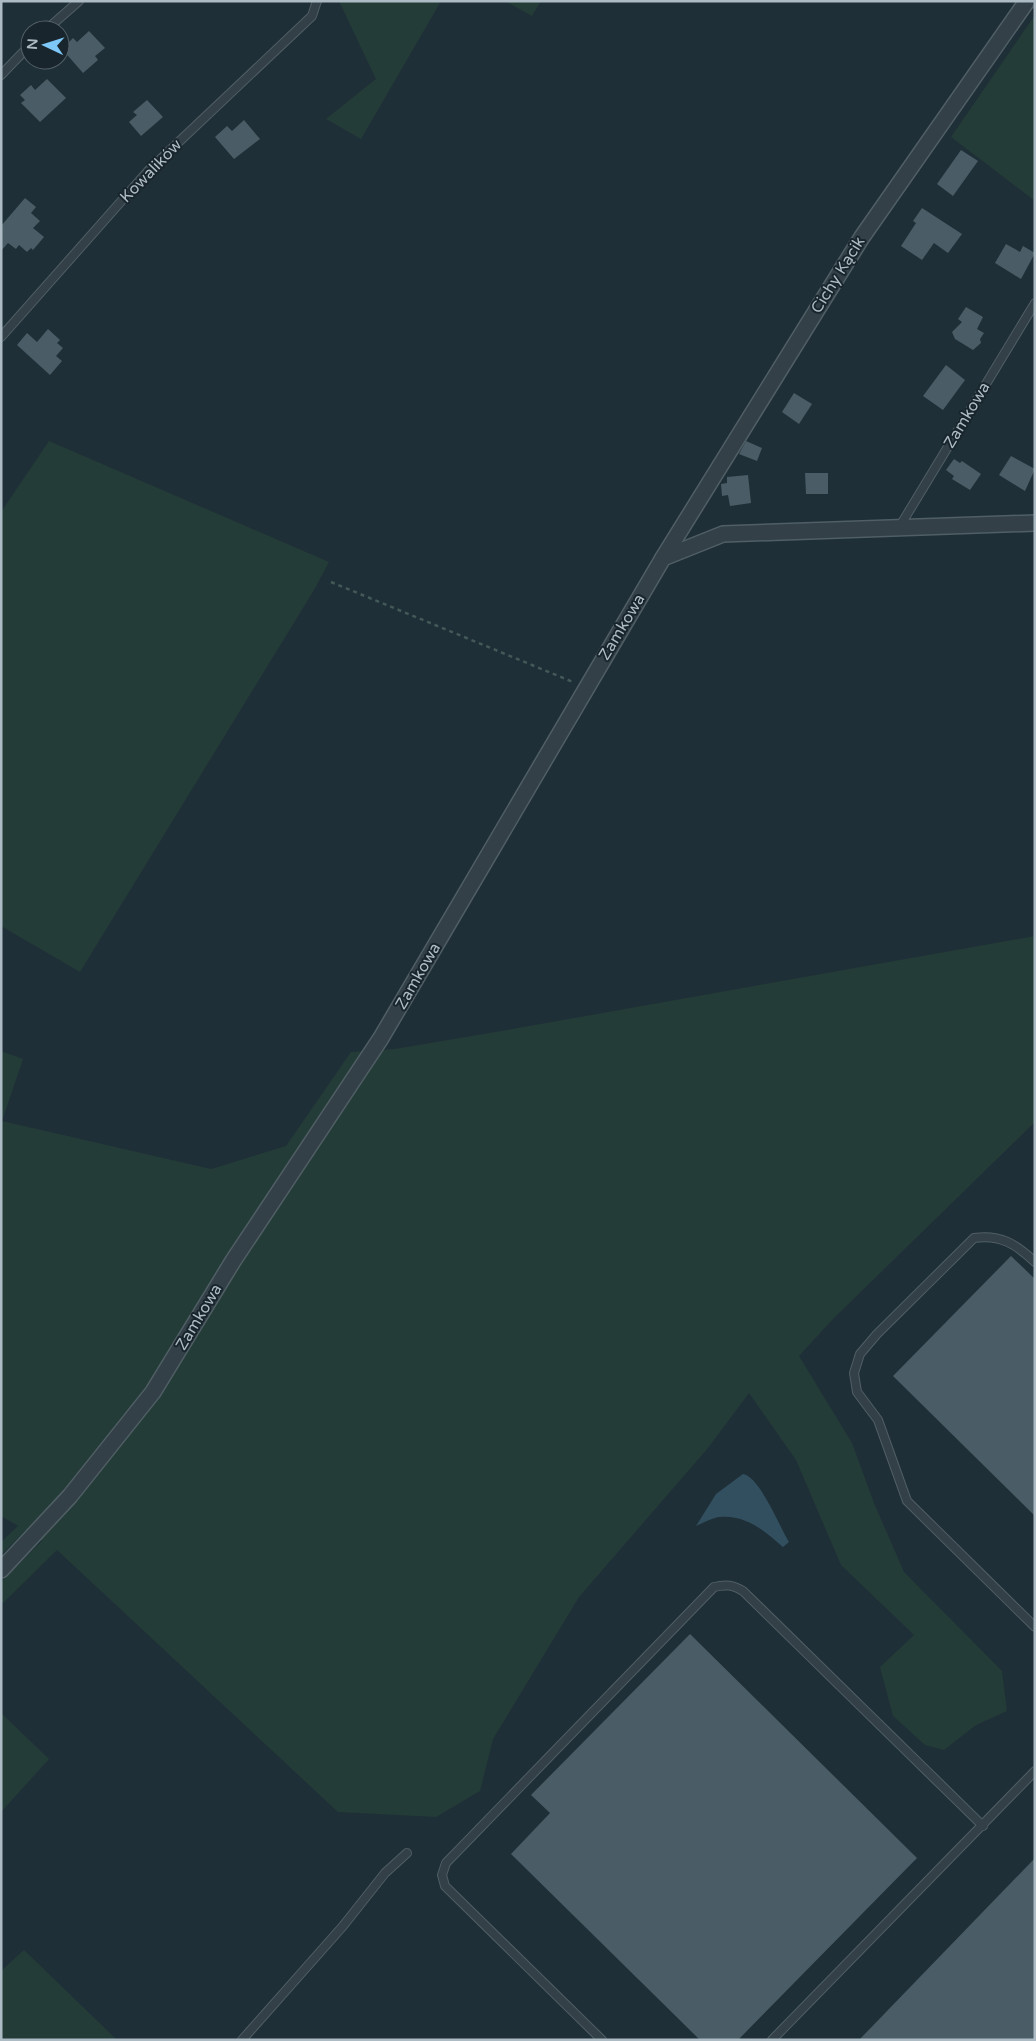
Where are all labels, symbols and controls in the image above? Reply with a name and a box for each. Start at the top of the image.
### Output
north arrow [20,20,70,70]
text: N [24,38,41,50]
street label: Kowalików [116,135,186,207]
street label: Cichy Kącik [807,233,870,317]
street label: Zamkowa [939,378,995,452]
street label: Zamkowa [594,590,650,664]
street label: Zamkowa [391,939,445,1013]
street label: Zamkowa [171,1280,227,1354]

